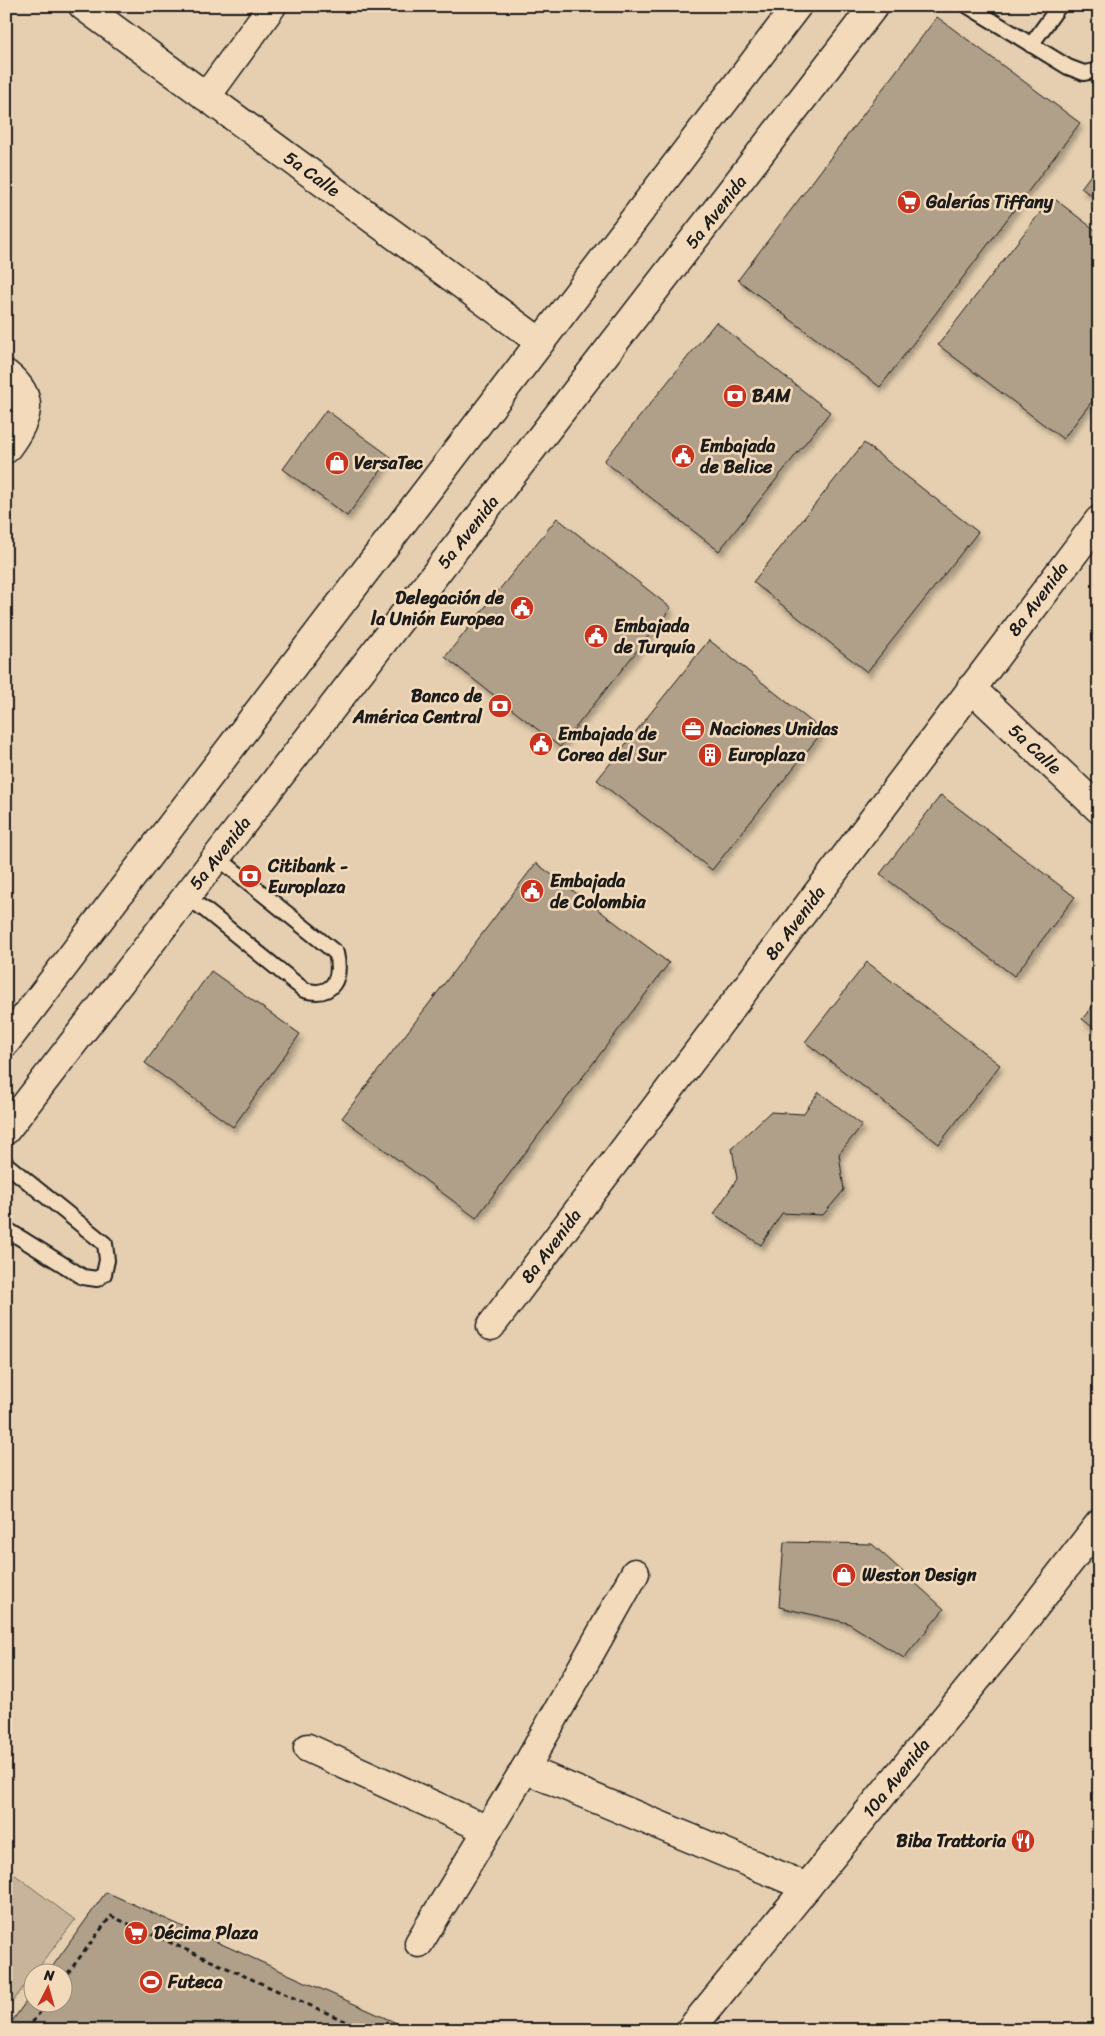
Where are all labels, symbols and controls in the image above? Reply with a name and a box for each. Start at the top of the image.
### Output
street label: 5a Calle [277,142,348,206]
street label: 5a Avenida [677,168,755,256]
place label: Galerías Tiffany [925,186,1054,218]
supermarket icon: Galerías Tiffany [896,189,922,215]
place label: BAM [752,380,791,412]
bank icon: BAM [722,383,748,409]
place label: Embajada de Belice [700,430,776,483]
public building icon: Embajada de Belice [670,443,696,469]
place label: VersaTec [354,447,424,479]
shop icon: VersaTec [324,450,350,476]
street label: 5a Avenida [429,488,507,576]
street label: 8a Avenida [999,555,1077,643]
place label: Delegación de la Unión Europea [370,582,505,635]
public building icon: Delegación de la Unión Europea [509,595,535,621]
place label: Embajada de Turquía [614,610,695,663]
public building icon: Embajada de Turquía [583,623,609,649]
place label: Banco de América Central [352,680,483,733]
bank icon: Banco de América Central [487,693,513,719]
place label: Naciones Unidas [709,713,838,745]
office icon: Naciones Unidas [680,716,706,742]
street label: 5a Calle [1001,716,1070,783]
place label: Embajada de Corea del Sur [557,718,667,771]
public building icon: Embajada de Corea del Sur [528,731,554,757]
place label: Europlaza [728,739,805,771]
building icon: Europlaza [697,742,723,768]
street label: 5a Avenida [181,809,259,897]
place label: Citibank - Europlaza [267,850,348,903]
bank icon: Citibank - Europlaza [237,863,263,889]
place label: Embajada de Colombia [550,865,647,918]
public building icon: Embajada de Colombia [519,878,545,904]
street label: 8a Avenida [756,879,834,967]
street label: 8a Avenida [512,1202,590,1290]
place label: Weston Design [862,1559,977,1591]
shop icon: Weston Design [831,1562,857,1588]
street label: 10a Avenida [854,1731,938,1825]
place label: Biba Trattoria [896,1825,1007,1857]
restaurant icon: Biba Trattoria [1010,1828,1036,1854]
place label: Décima Plaza [154,1917,258,1949]
supermarket icon: Décima Plaza [123,1920,149,1946]
text: N [42,1963,56,1989]
north arrow [22,1964,72,2014]
place label: Futeca [167,1966,224,1998]
sports icon: Futeca [138,1969,164,1995]

